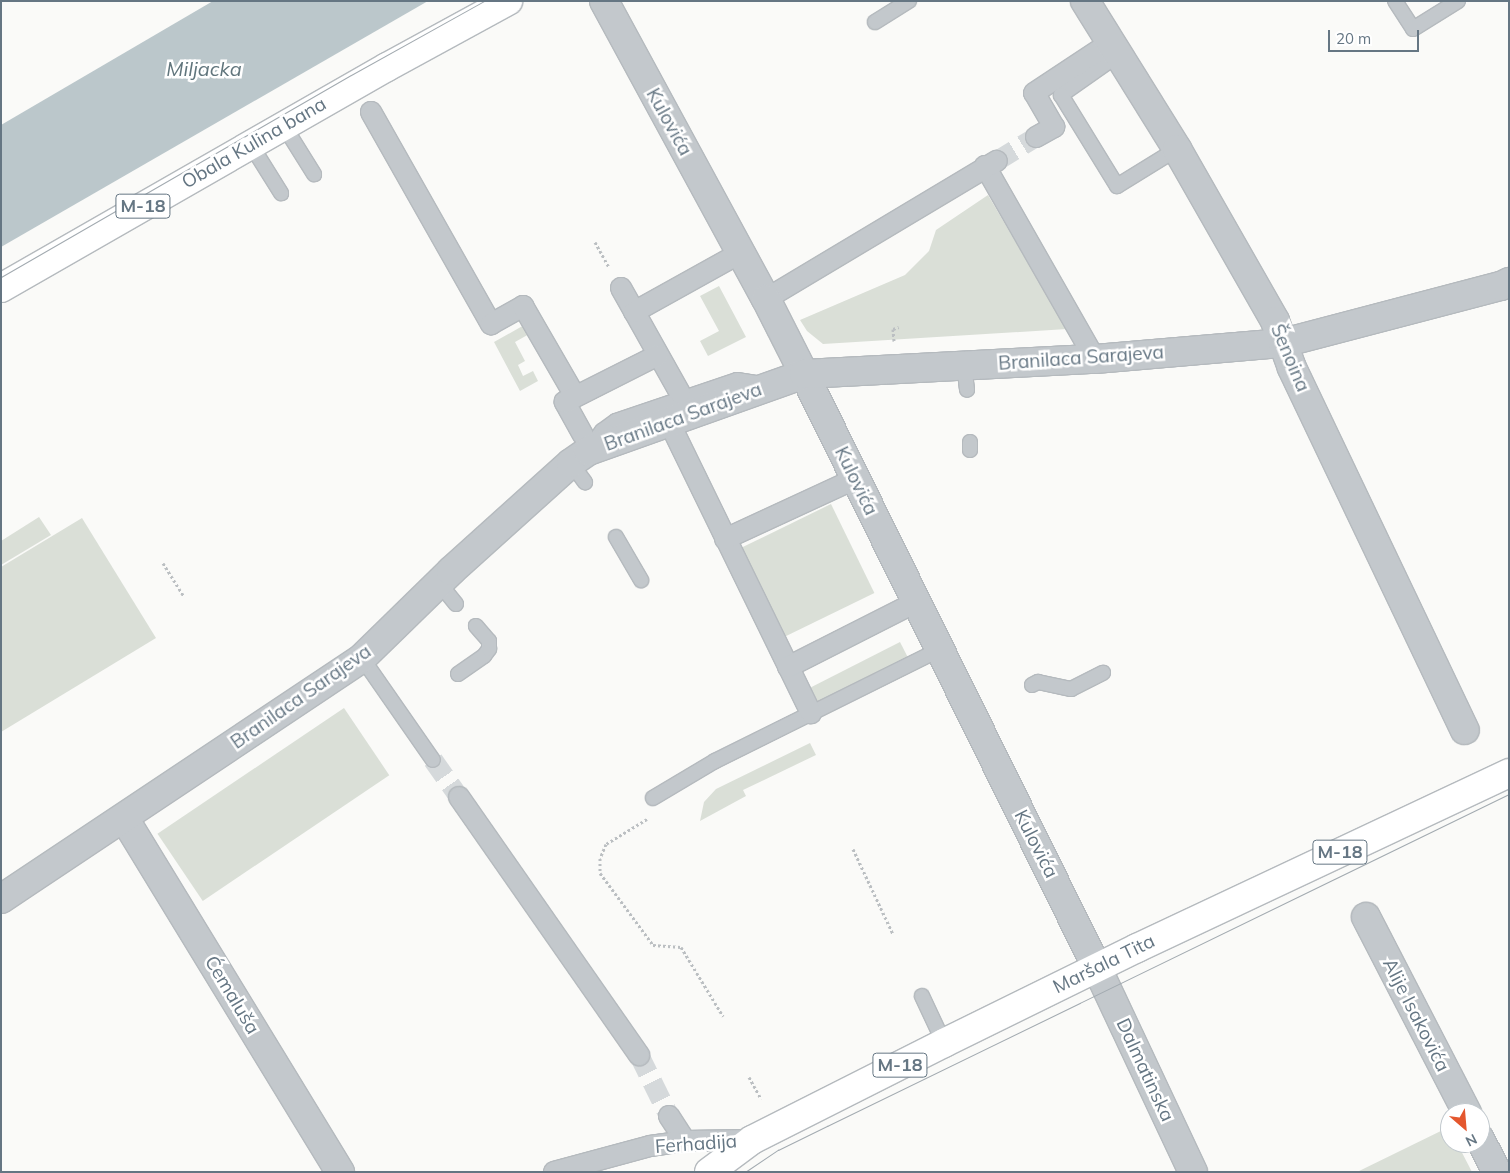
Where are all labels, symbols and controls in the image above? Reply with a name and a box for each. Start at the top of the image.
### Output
scale bar [1330,20,1421,52]
text: 20 m [1336,29,1371,48]
water label: Miljacka [166,56,242,80]
street label: Kulovića [641,84,697,160]
street label: Obala Kulina bana [178,92,330,194]
road number: M-18 [114,190,172,222]
street label: Šenoina [1266,321,1314,395]
street label: Branilaca Sarajeva [997,341,1165,375]
street label: Branilaca Sarajeva [601,378,765,456]
street label: Kulovića [830,443,882,519]
street label: Branilaca Sarajeva [227,640,375,754]
street label: Kulovića [1009,806,1063,882]
road number: M-18 [1311,836,1369,868]
street label: Maršala Tita [1049,930,1159,998]
street label: Ćemaluša [200,952,264,1038]
street label: Alije Isakovića [1378,955,1454,1075]
street label: Dalmatinska [1111,1015,1179,1125]
road number: M-18 [871,1050,929,1080]
north arrow [1440,1103,1490,1153]
street label: Ferhadija [654,1130,738,1158]
text: N [1463,1130,1480,1151]

